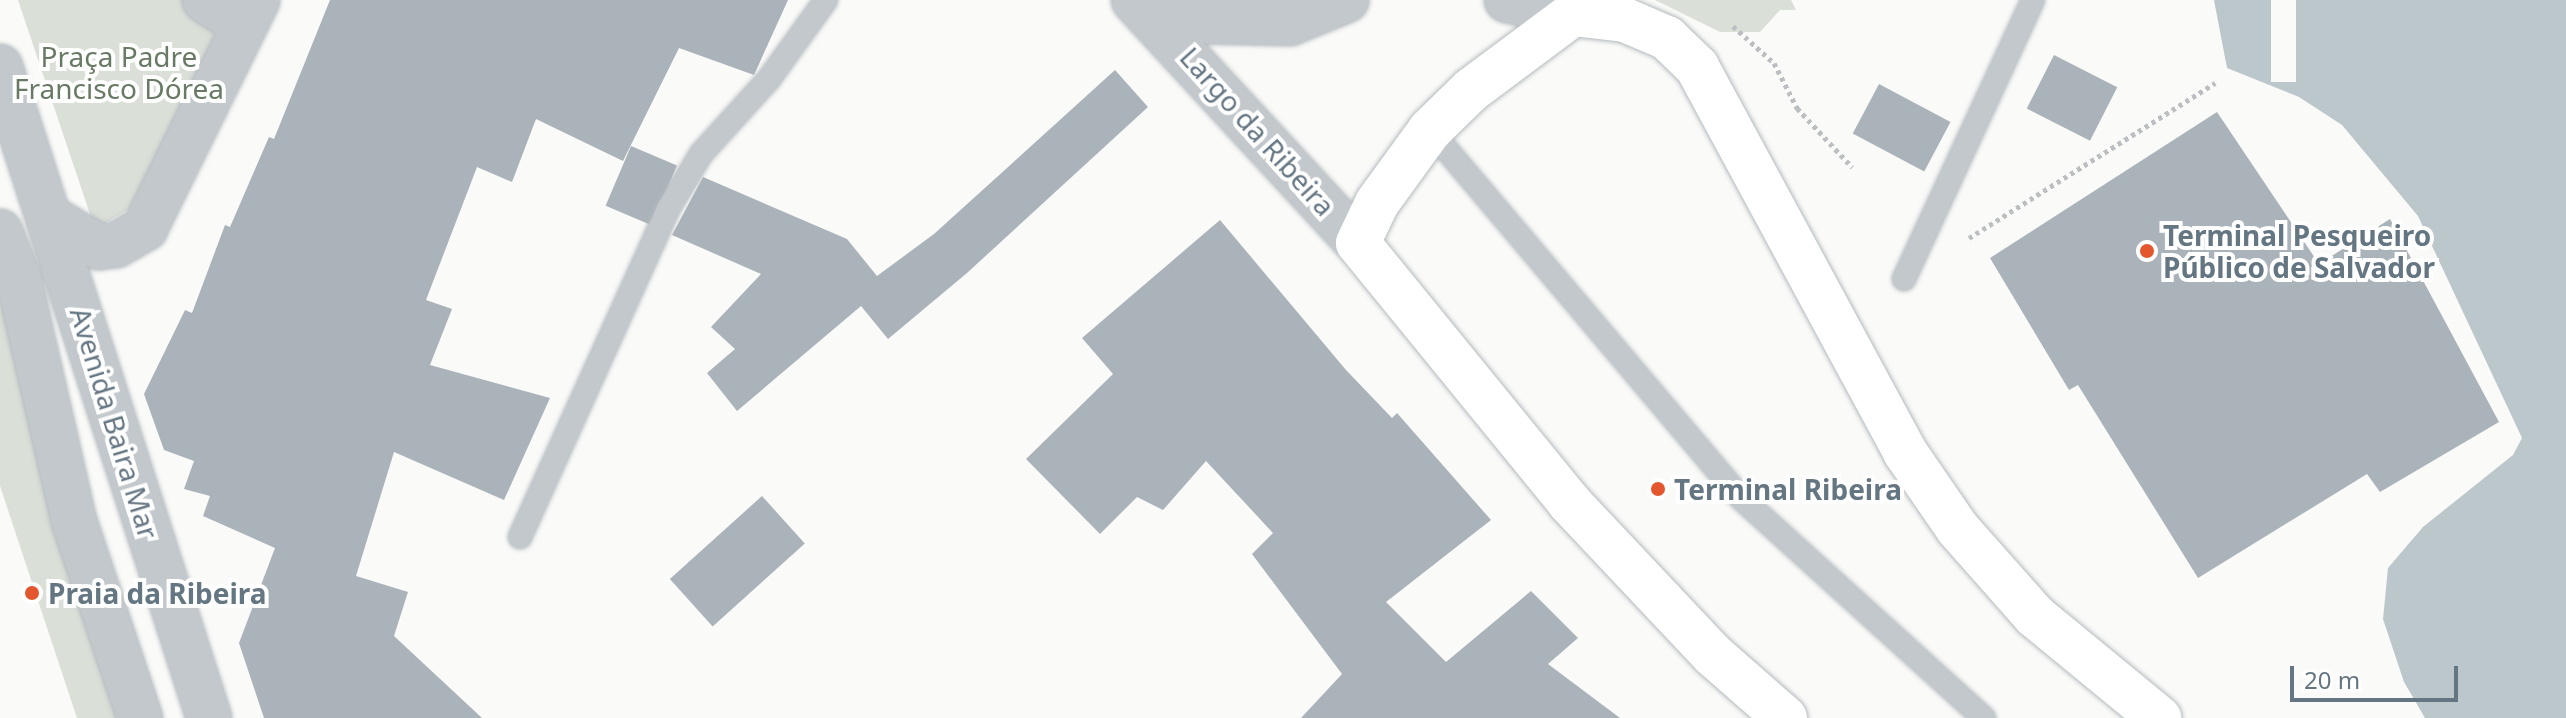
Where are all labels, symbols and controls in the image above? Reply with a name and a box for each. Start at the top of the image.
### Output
park label: Praça Padre Francisco Dórea [14,39,224,105]
street label: Largo da Ribeira [1174,40,1342,222]
place label: Terminal Pesqueiro Público de Salvador [2163,218,2435,284]
marker: Terminal Pesqueiro Público de Salvador [2138,242,2156,260]
street label: Avenida Baira Mar [64,303,166,543]
place label: Terminal Ribeira [1674,472,1902,506]
marker: Terminal Ribeira [1649,480,1667,498]
place label: Praia da Ribeira [48,576,267,610]
marker: Praia da Ribeira [23,584,41,602]
scale bar [2294,650,2462,700]
text: 20 m [2304,663,2360,696]

